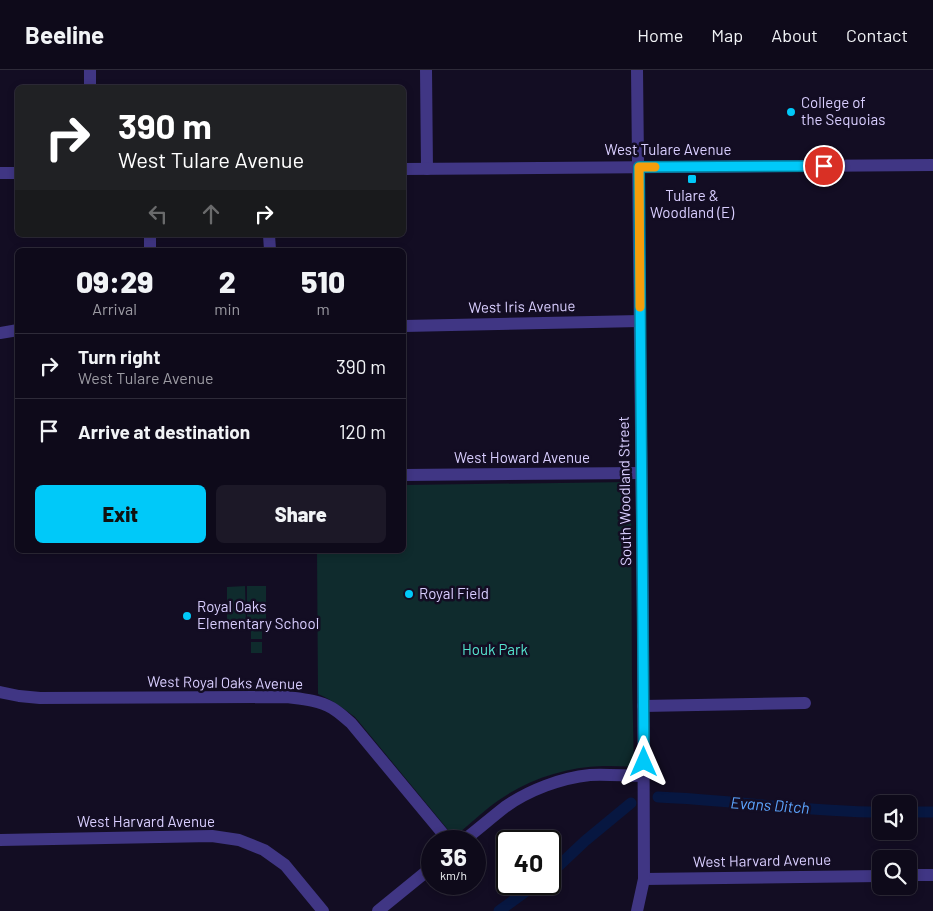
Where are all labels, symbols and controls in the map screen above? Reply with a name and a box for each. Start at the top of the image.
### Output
text: Beeline [25,20,104,49]
text: Home [637,24,683,46]
text: Map [711,24,743,46]
text: About [771,24,818,46]
text: Contact [846,24,908,46]
place label: College of the Sequoias [801,93,885,128]
text: 390 m [118,104,212,146]
icon: right [35,105,100,170]
marker: College of the Sequoias [785,106,797,118]
street label: West Tulare Avenue [604,140,732,158]
pin [803,145,845,187]
text: West Tulare Avenue [118,146,304,172]
icon: arrive [810,152,838,180]
marker: Tulare & Woodland (E) [686,173,698,185]
place label: Tulare & Woodland (E) [650,186,734,221]
icon: left [144,200,172,228]
icon: ahead [197,200,225,228]
icon: right [250,200,278,228]
text: 09:29 [76,263,153,299]
text: 2 [219,263,236,299]
text: 510 [301,263,345,299]
street label: West Iris Avenue [468,296,576,316]
text: Arrival [92,299,137,318]
text: min [214,299,240,318]
text: m [316,299,330,318]
text: Turn right [78,345,160,368]
icon: right [35,352,63,380]
text: 390 m [336,355,386,378]
text: West Tulare Avenue [78,368,214,387]
street label: South Woodland Street [614,416,634,566]
icon: arrive [35,417,63,445]
text: Arrive at destination [78,420,250,443]
text: 120 m [339,420,386,443]
street label: West Howard Avenue [454,448,590,466]
button: Exit [35,485,206,543]
button: Share [216,485,386,543]
place label: Royal Field [419,584,489,602]
marker: Royal Field [403,588,415,600]
place label: Royal Oaks Elementary School [197,597,319,632]
marker: Royal Oaks Elementary School [181,610,193,622]
park label: Houk Park [462,640,528,658]
street label: West Royal Oaks Avenue [147,672,303,692]
position arrow [617,735,669,787]
water label: Evans Ditch [730,792,810,817]
map controls [872,795,917,895]
button: sound [872,795,917,840]
street label: West Harvard Avenue [77,812,215,830]
speed limit sign: 40 [496,830,561,895]
text: 36 [440,841,467,871]
street label: West Harvard Avenue [693,850,831,870]
button: search [872,850,917,895]
text: km/h [440,868,467,882]

